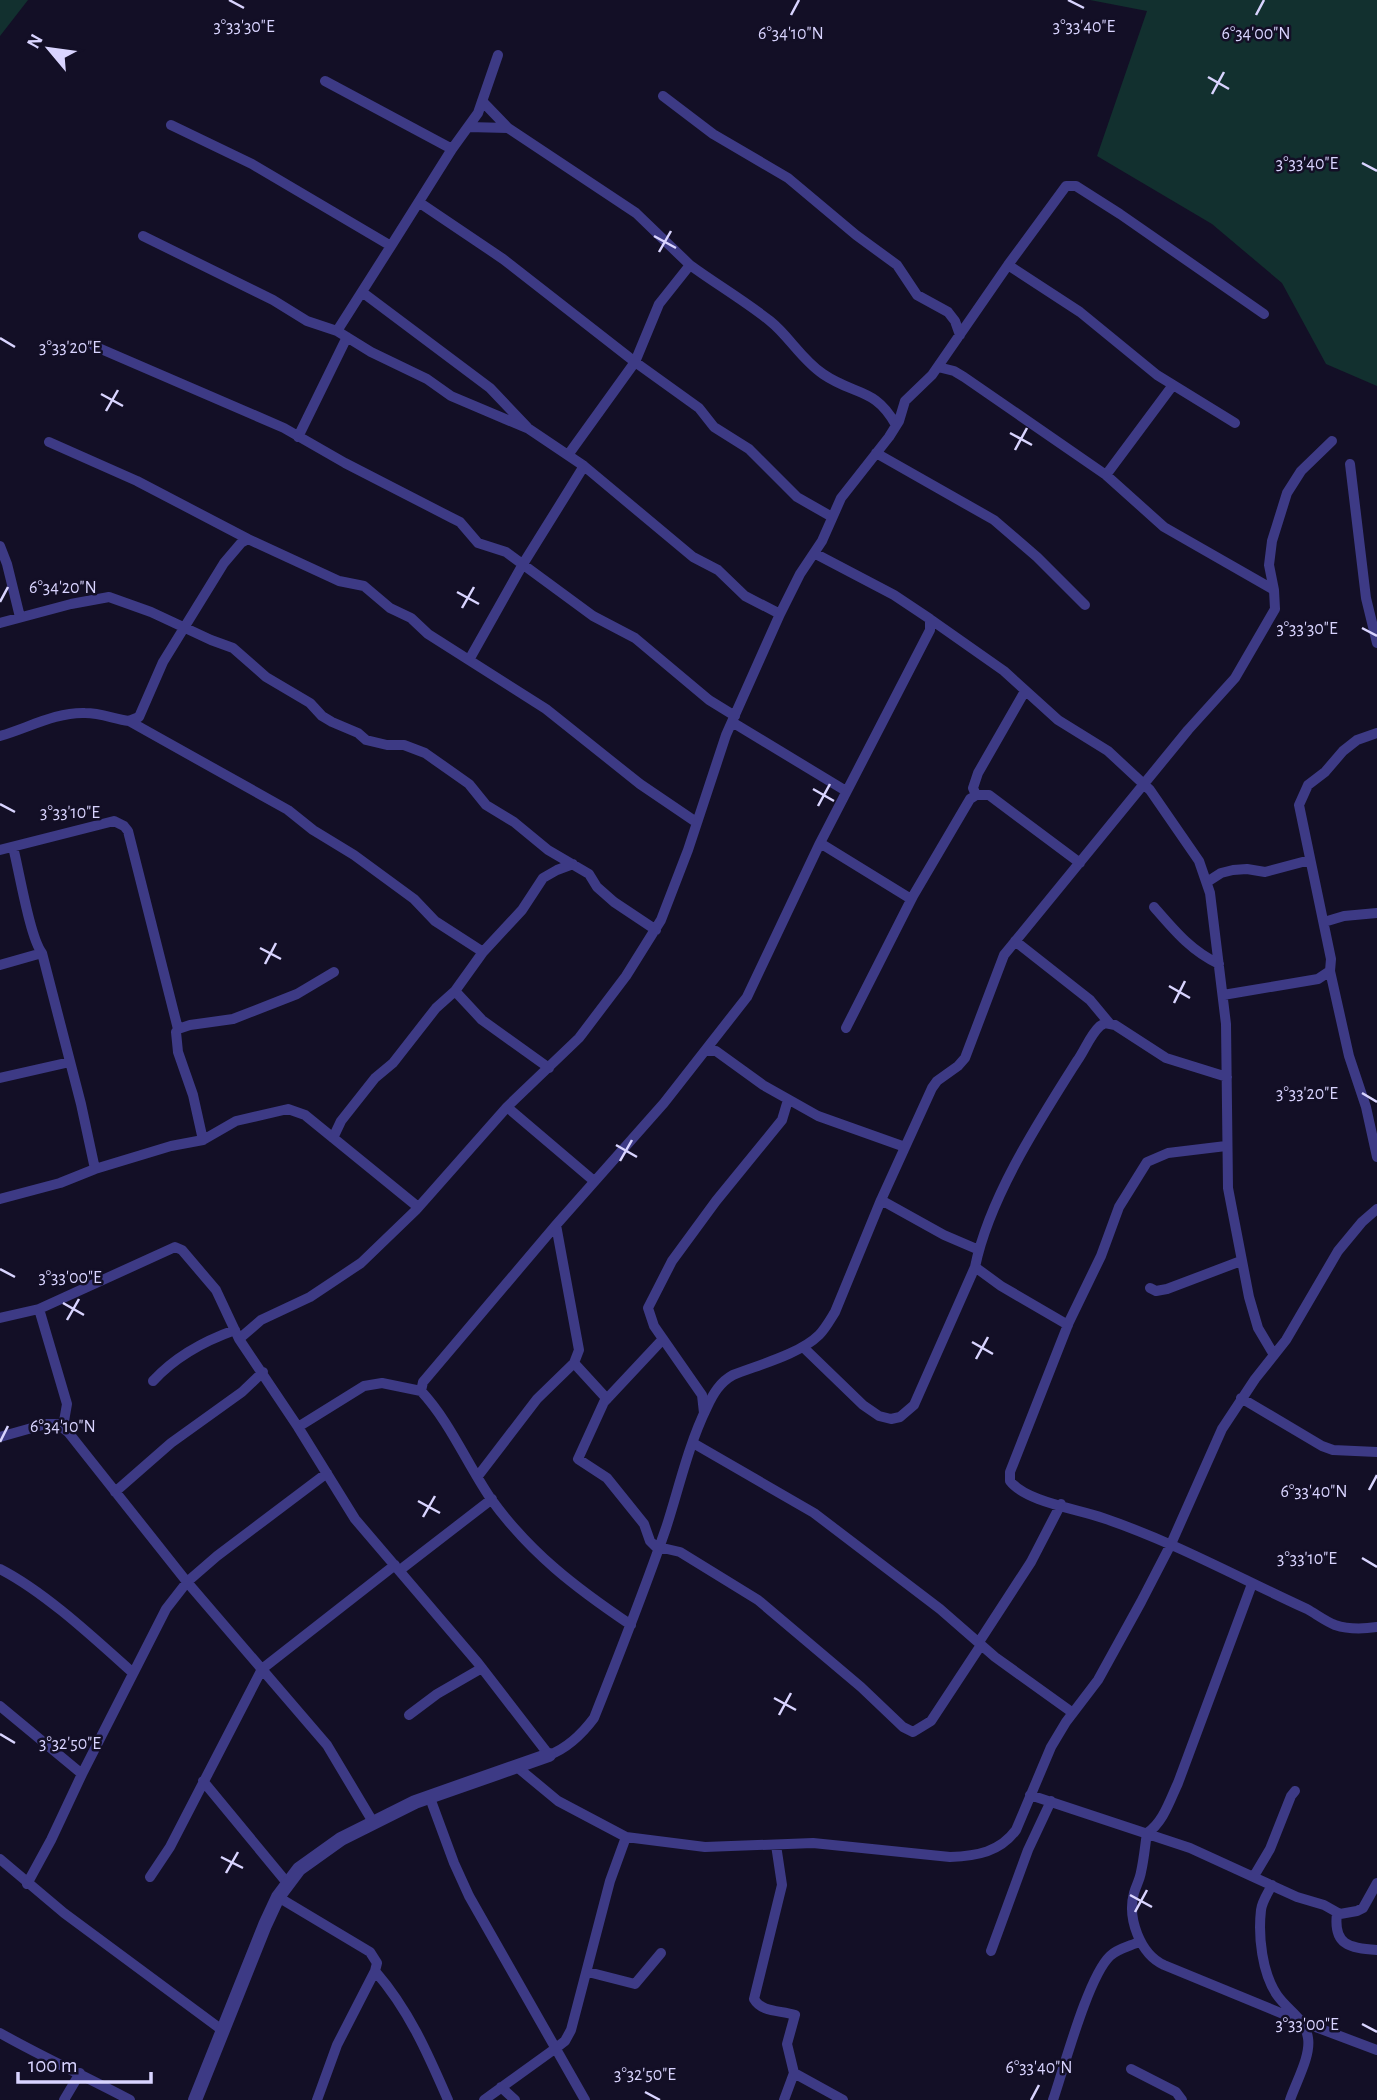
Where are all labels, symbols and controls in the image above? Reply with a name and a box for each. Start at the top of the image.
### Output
north arrow [14,14,84,84]
text: 3°33'30"E [213,18,275,36]
text: 3°33'40"E [1053,18,1116,36]
text: 6°34'10"N [758,25,824,43]
text: 6°34'00"N [1221,25,1291,43]
text: N [24,31,47,52]
text: 3°33'40"E [1276,155,1339,173]
text: 3°33'20"E [39,339,101,357]
text: 6°34'20"N [29,579,97,597]
text: 3°33'30"E [1276,620,1338,638]
text: 3°33'10"E [40,804,100,822]
text: 3°33'20"E [1276,1085,1338,1103]
text: 3°33'00"E [38,1269,102,1287]
text: 6°34'10"N [30,1418,96,1436]
text: 6°33'40"N [1280,1483,1348,1501]
text: 3°33'10"E [1277,1550,1337,1568]
text: 3°32'50"E [39,1735,101,1753]
text: 3°33'00"E [1275,2016,1339,2034]
scale bar [18,2040,150,2084]
text: 100 m [28,2055,78,2076]
text: 6°33'40"N [1005,2059,1073,2077]
text: 3°32'50"E [614,2066,676,2084]

